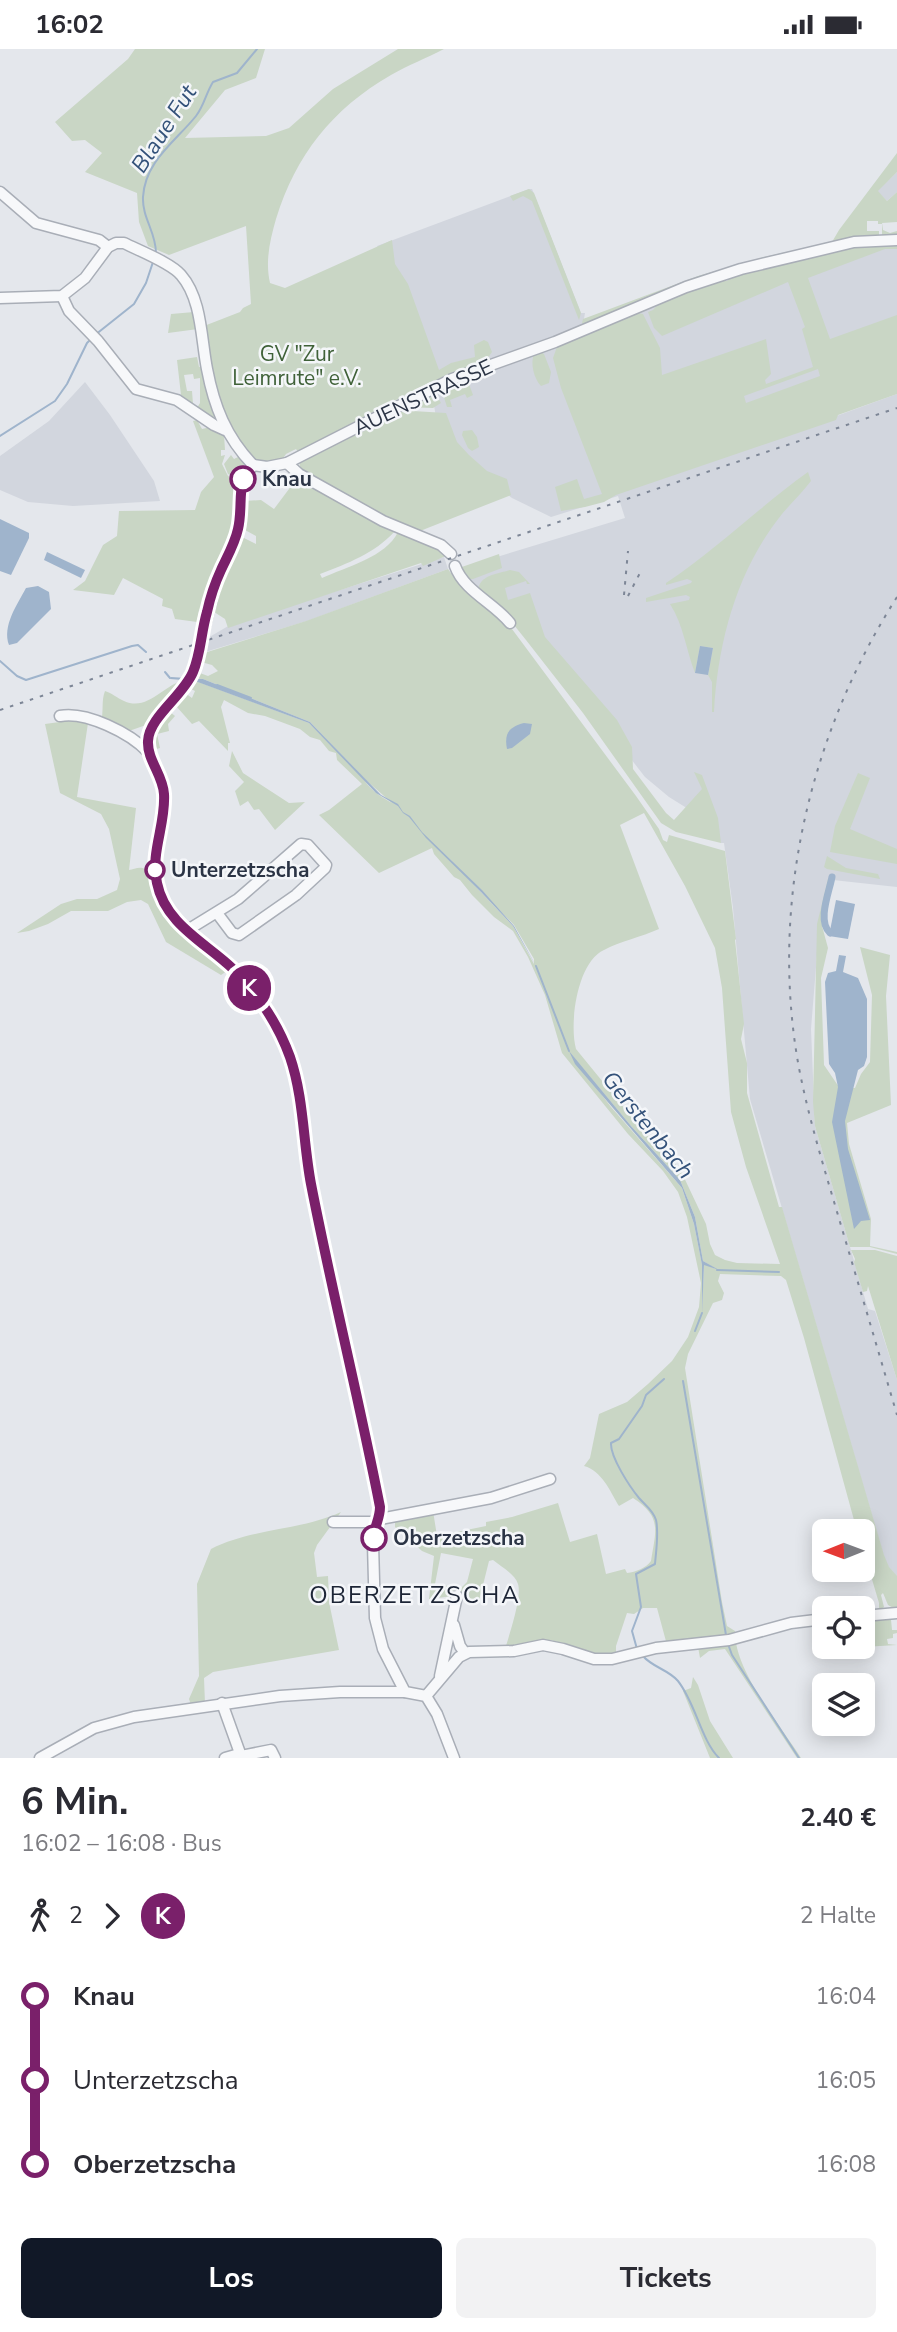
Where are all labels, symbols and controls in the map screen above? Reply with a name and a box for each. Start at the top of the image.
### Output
text: 16:02 [35,7,104,42]
water label: Blaue Fut [124,78,204,179]
park label: GV "Zur Leimrute" e.V. [232,340,362,392]
street label: AUENSTRASSE [349,352,497,442]
place label: Knau [262,465,312,493]
marker: Knau [230,466,256,492]
place label: Unterzetzscha [171,856,309,884]
marker: Unterzetzscha [145,860,165,880]
line badge: K [226,965,272,1011]
text: K [241,972,257,1004]
water label: Gerstenbach [595,1065,701,1185]
north arrow [812,1519,875,1582]
map controls [812,1519,875,1736]
place label: Oberzetzscha [393,1524,525,1552]
marker: Oberzetzscha [361,1525,387,1551]
district label: OBERZETZSCHA [309,1579,521,1611]
button: locate [812,1596,875,1659]
button: layers [812,1673,875,1736]
text: 6 Min. [21,1776,128,1827]
text: 2.40 € [800,1800,876,1835]
text: 16:02 – 16:08 · Bus [21,1828,222,1859]
icon: walk [21,1897,59,1935]
icon: forward [93,1897,131,1935]
text: 2 [69,1900,83,1931]
text: K [155,1900,171,1932]
text: 2 Halte [800,1900,876,1931]
text: Knau [73,1979,135,2014]
text: 16:04 [816,1981,876,2012]
text: Unterzetzscha [73,2063,239,2098]
text: 16:05 [816,2065,876,2096]
text: Oberzetzscha [73,2147,236,2182]
text: 16:08 [816,2149,876,2180]
button: Los [21,2238,442,2318]
button: Tickets [456,2238,876,2318]

